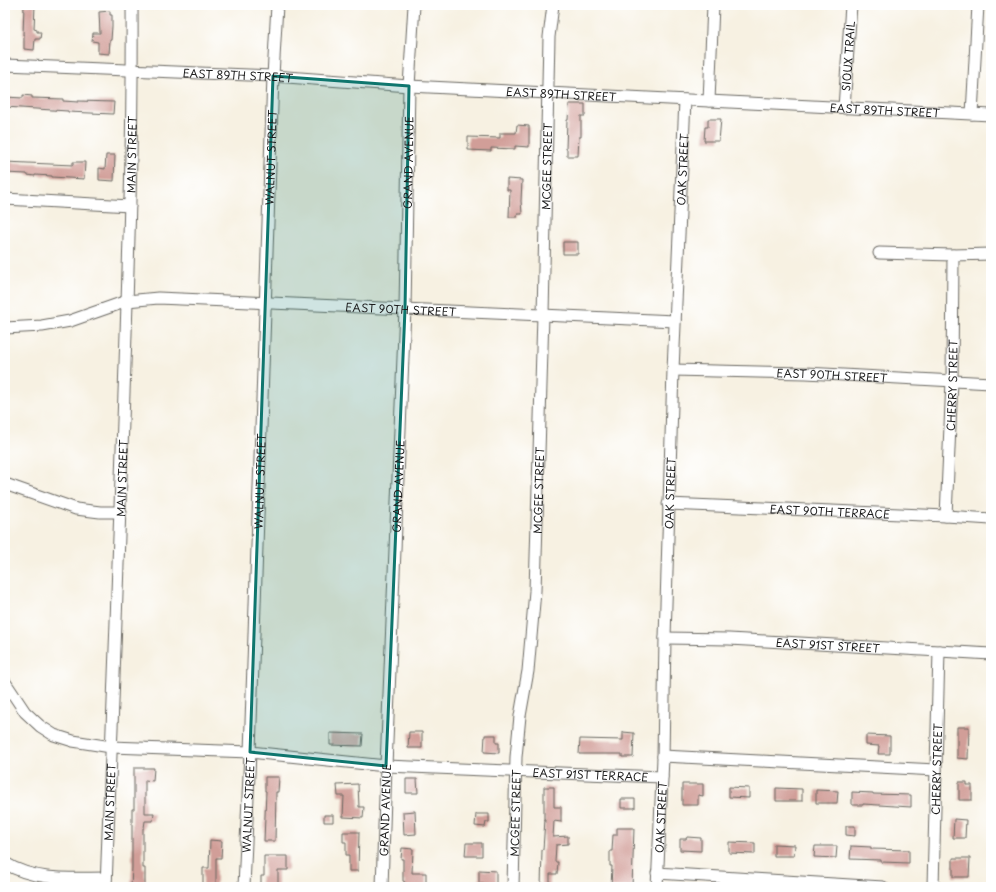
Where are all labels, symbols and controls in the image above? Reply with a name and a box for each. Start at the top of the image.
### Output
street label: SIOUX TRAIL [837,20,858,92]
street label: EAST 89TH STREET [182,64,294,86]
street label: EAST 89TH STREET [506,82,617,105]
street label: EAST 89TH STREET [829,98,941,121]
street label: WALNUT STREET [260,109,280,205]
street label: MAIN STREET [122,115,140,193]
street label: GRAND AVENUE [398,116,417,209]
street label: MCGEE STREET [537,122,556,210]
street label: OAK STREET [672,133,692,206]
street label: EAST 90TH STREET [345,298,457,320]
street label: CHERRY STREET [941,339,961,431]
street label: EAST 90TH STREET [776,364,888,386]
street label: WALNUT STREET [249,433,269,529]
street label: MAIN STREET [111,439,131,517]
street label: GRAND AVENUE [387,440,408,533]
street label: MCGEE STREET [528,446,548,534]
street label: OAK STREET [660,457,679,529]
street label: EAST 90TH TERRACE [769,500,890,522]
street label: EAST 91ST STREET [775,633,881,656]
street label: CHERRY STREET [926,723,946,815]
street label: WALNUT STREET [237,757,258,853]
street label: MAIN STREET [99,763,119,841]
street label: GRAND AVENUE [375,763,395,857]
street label: EAST 91ST TERRACE [532,763,649,785]
street label: MCGEE STREET [505,769,524,857]
street label: OAK STREET [650,780,670,853]

